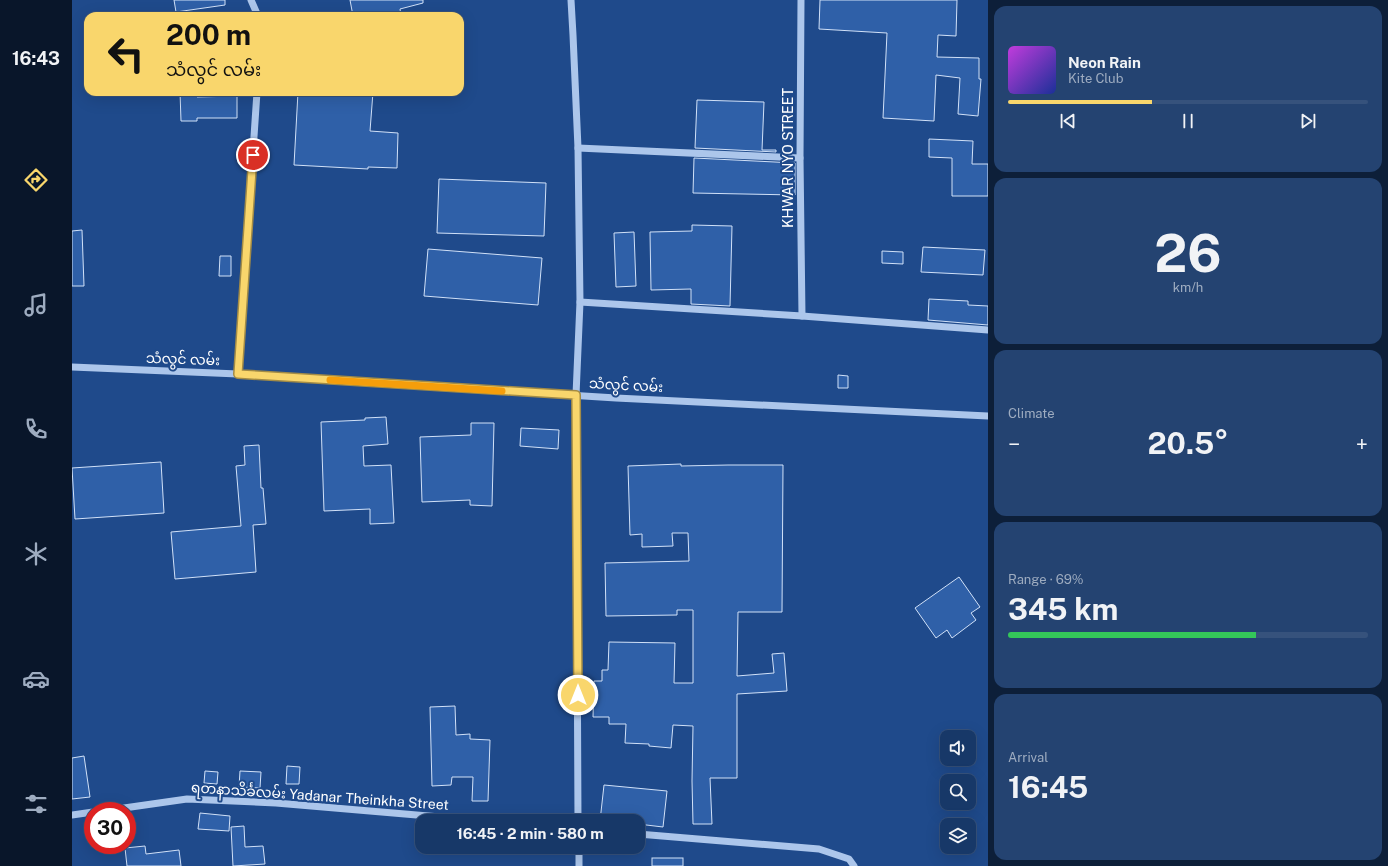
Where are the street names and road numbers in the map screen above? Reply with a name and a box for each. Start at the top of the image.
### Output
street label: KHWAR NYO STREET [780,88,796,228]
street label: သံလွင် လမ်း [146,348,220,371]
street label: သံလွင် လမ်း [588,373,664,398]
street label: ရတနာသိင်္ခလမ်း Yadanar Theinkha Street [190,777,450,817]

